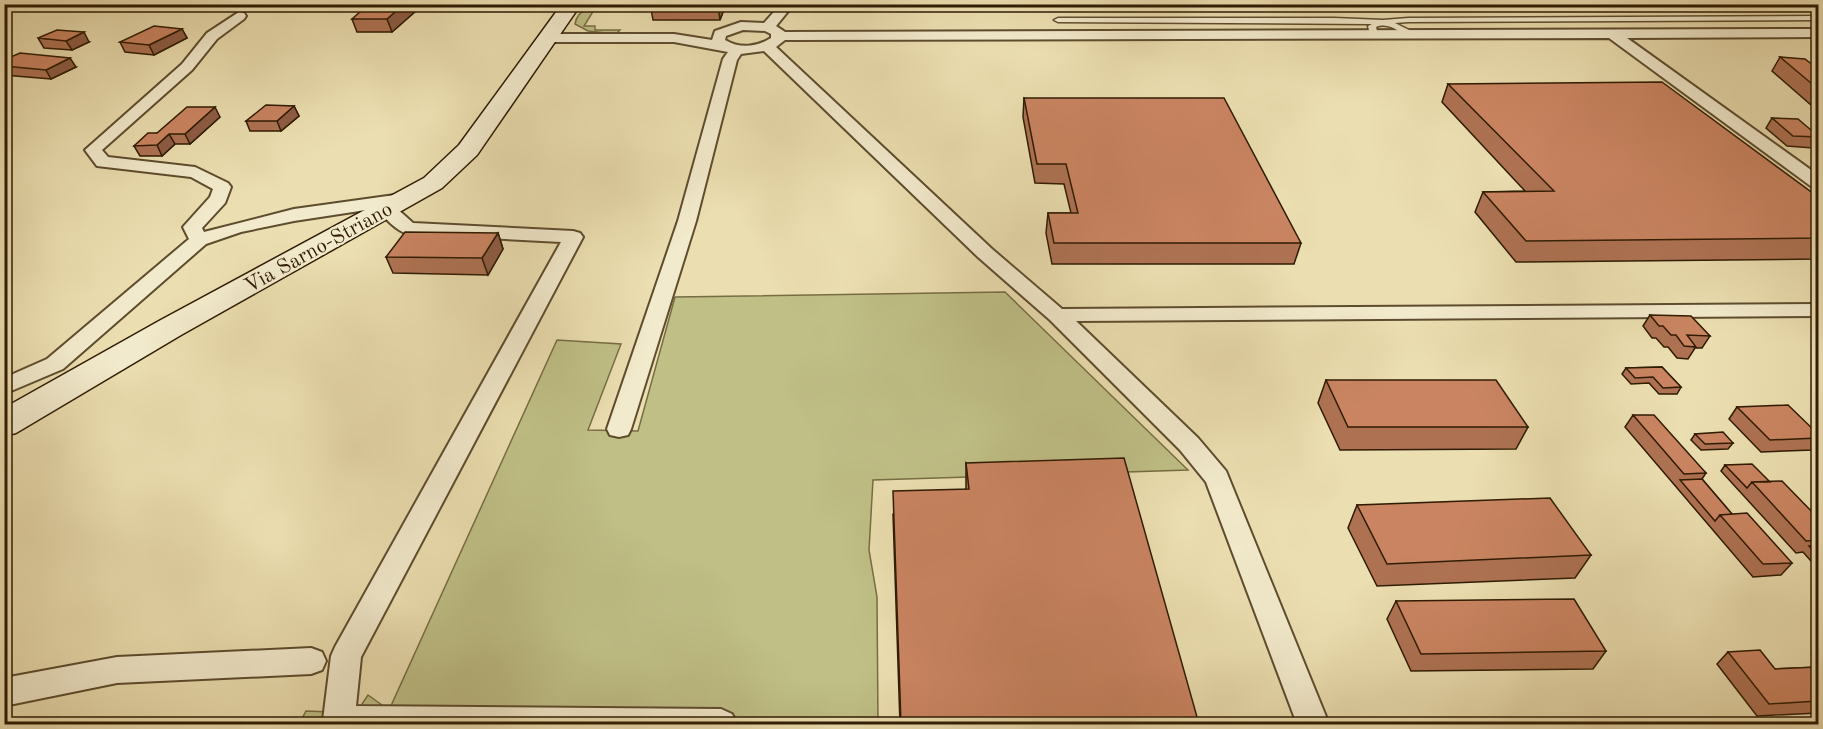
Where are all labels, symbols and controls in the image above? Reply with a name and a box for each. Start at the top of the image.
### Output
street label: Via Sarno-Striano [241,199,396,298]

